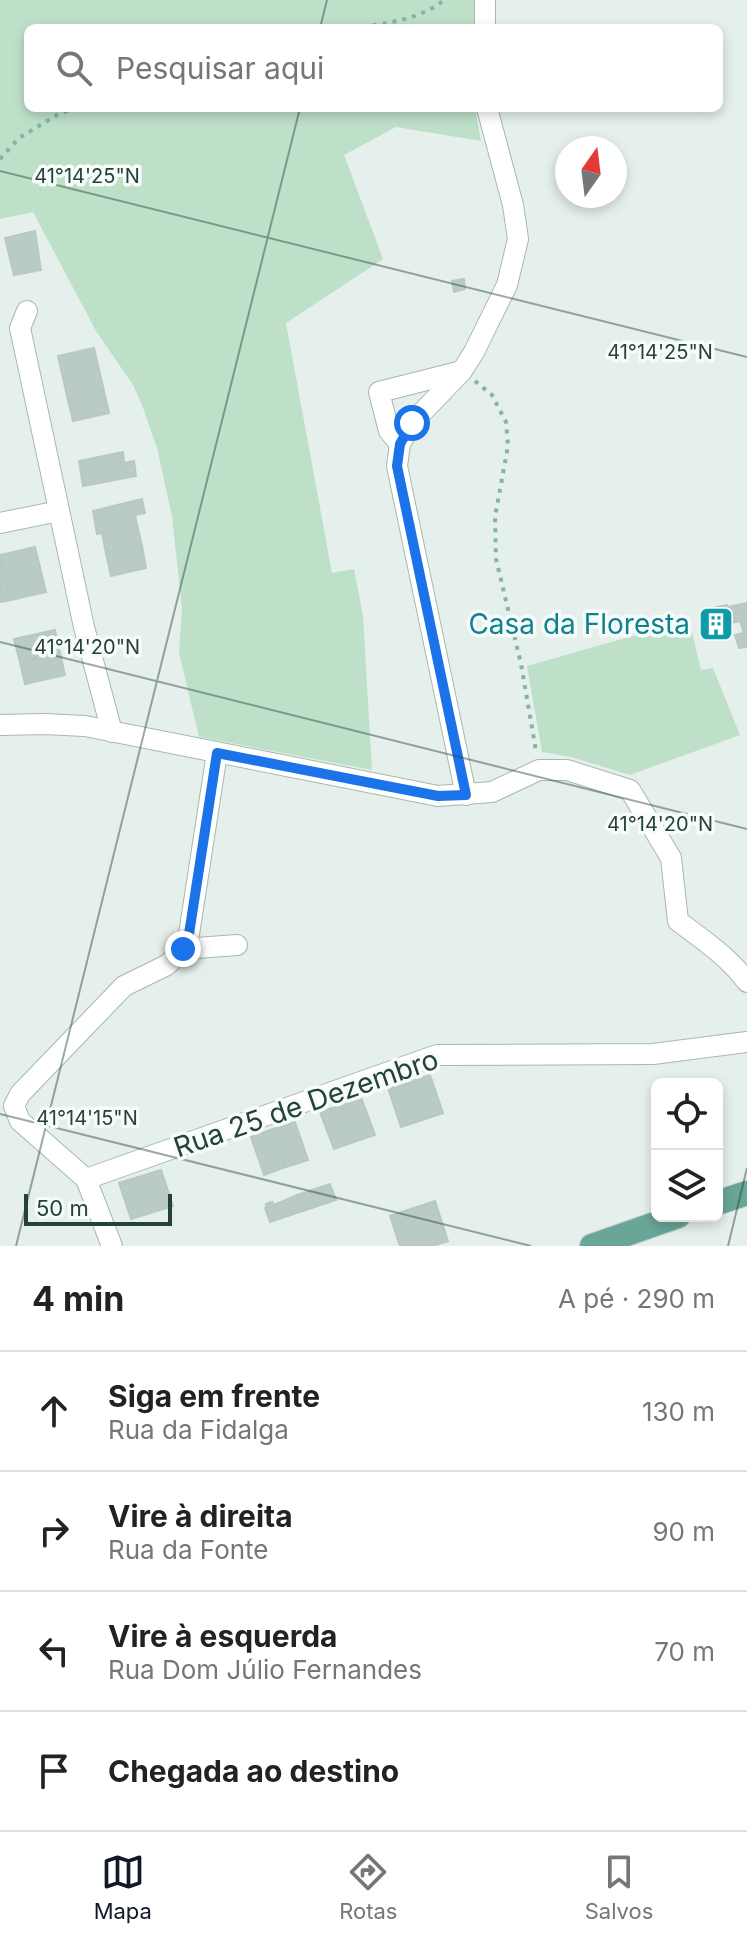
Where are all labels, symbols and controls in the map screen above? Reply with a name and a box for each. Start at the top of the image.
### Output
search box [24,24,723,112]
icon: search [52,46,96,90]
text: Pesquisar aqui [116,50,324,86]
north arrow [555,136,627,208]
text: 41°14'25"N [34,164,140,188]
text: 41°14'25"N [607,340,713,364]
route start [394,405,430,441]
building icon: Casa da Floresta [697,605,735,643]
place label: Casa da Floresta [468,607,690,641]
text: 41°14'20"N [34,635,140,659]
text: 41°14'20"N [607,812,713,836]
route end [165,931,201,967]
street label: Rua 25 de Dezembro [169,1042,443,1164]
map controls [651,1078,723,1222]
button: locate [651,1078,723,1150]
text: 41°14'15"N [36,1106,138,1130]
button: layers [651,1150,723,1222]
scale bar [24,1190,172,1226]
text: 50 m [36,1195,89,1221]
text: 4 min [32,1278,124,1319]
text: A pé · 290 m [558,1283,715,1314]
text: Siga em frente [108,1378,320,1414]
icon: ahead [32,1389,76,1433]
text: 130 m [642,1396,715,1427]
text: Rua da Fidalga [108,1414,289,1445]
text: Vire à direita [108,1498,293,1534]
icon: right [32,1509,76,1553]
text: 90 m [652,1516,715,1547]
text: Rua da Fonte [108,1534,269,1565]
text: Vire à esquerda [108,1618,337,1654]
icon: left [32,1629,76,1673]
text: 70 m [654,1636,715,1667]
text: Rua Dom Júlio Fernandes [108,1654,422,1685]
icon: arrive [32,1749,76,1793]
text: Chegada ao destino [108,1753,399,1789]
tab: Mapa [94,1850,152,1924]
tab: Rotas [339,1850,397,1924]
tab: Salvos [585,1850,653,1924]

